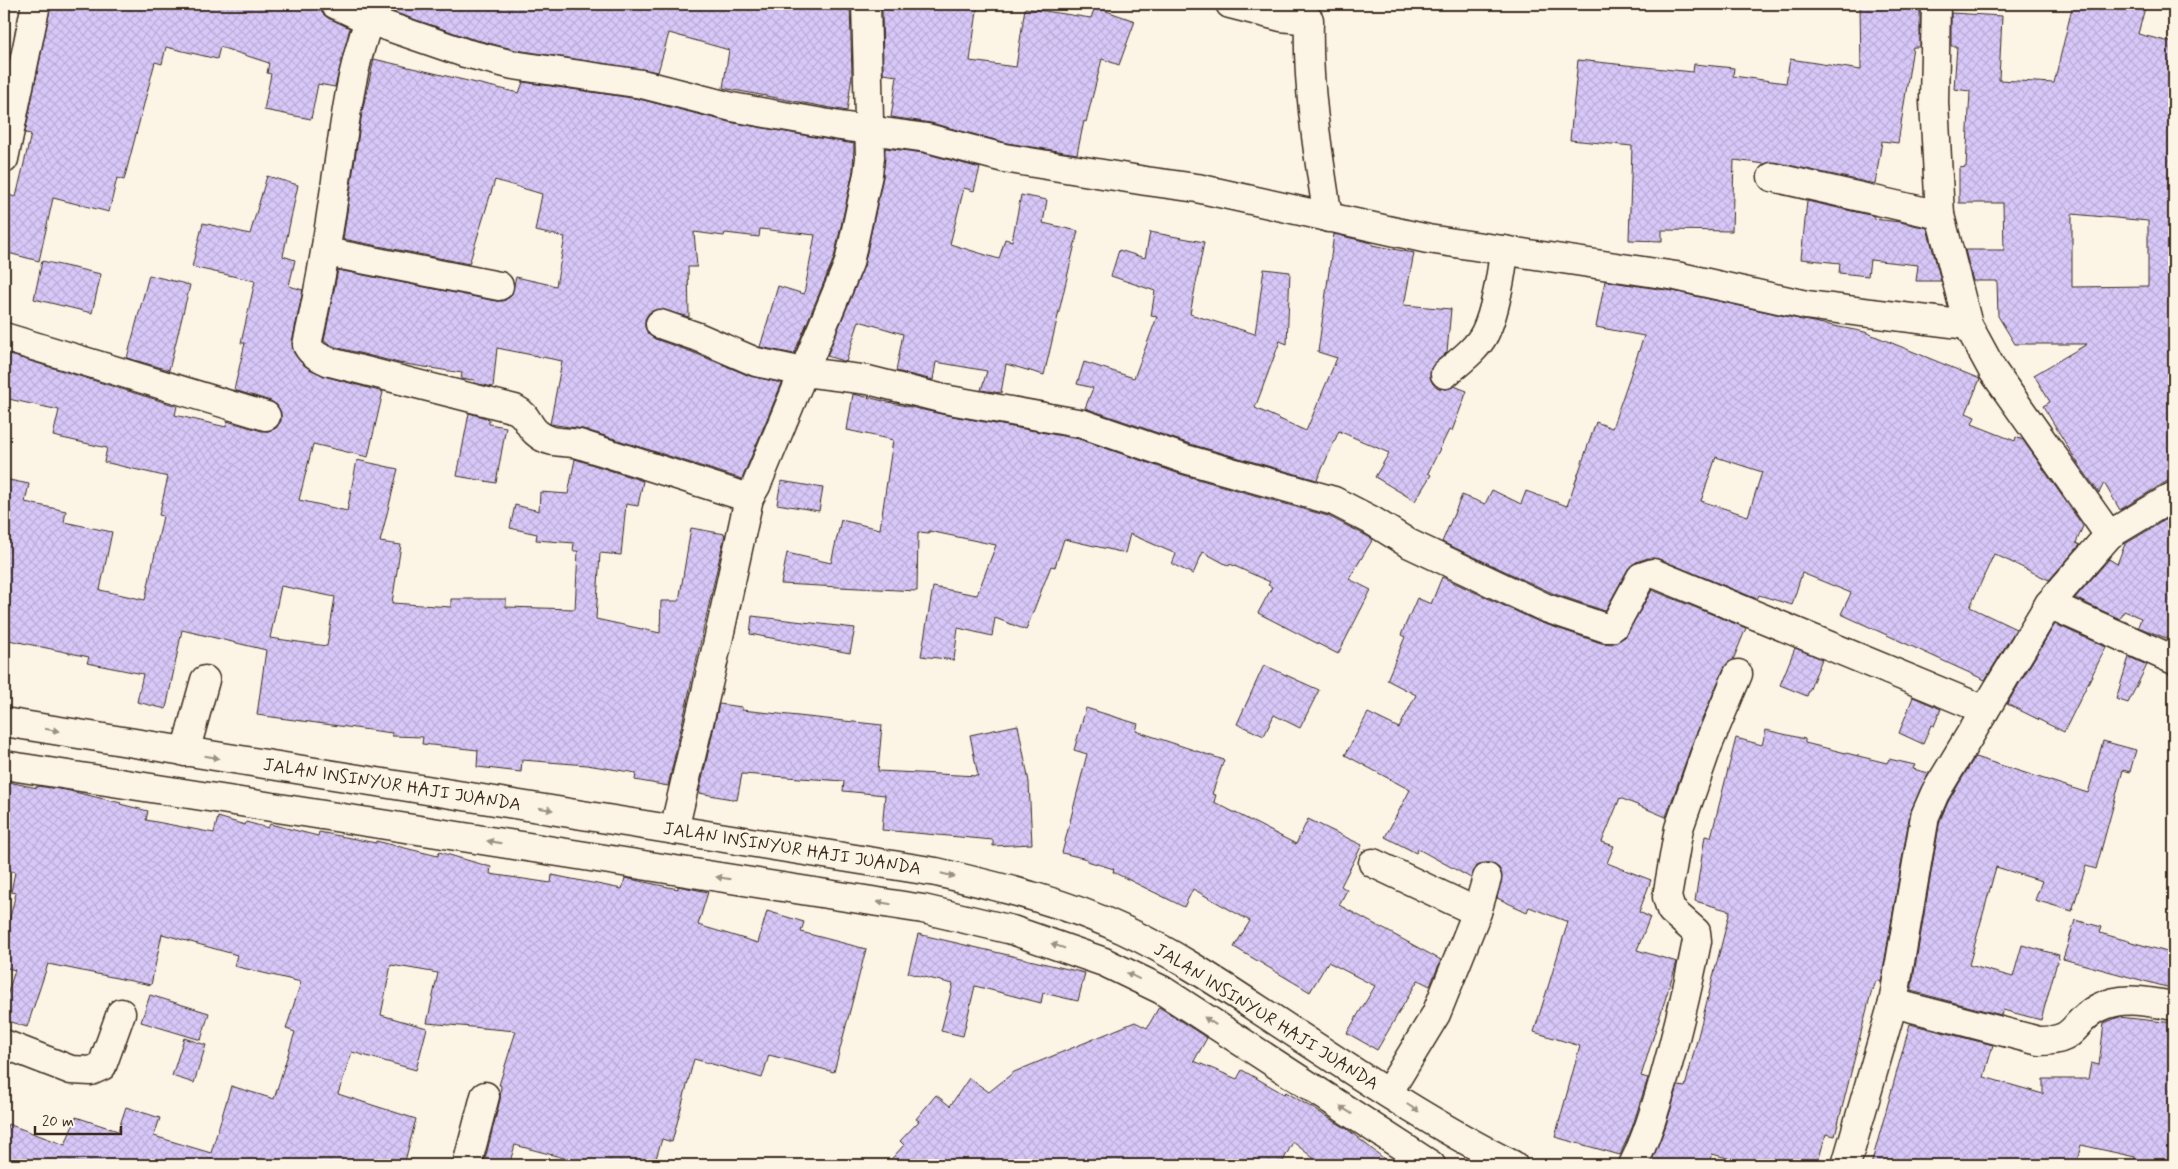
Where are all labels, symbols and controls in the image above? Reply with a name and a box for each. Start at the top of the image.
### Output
one-way arrow [44,726,60,734]
one-way arrow [205,753,221,761]
street label: JALAN INSINYUR HAJI JUANDA [261,753,523,817]
one-way arrow [538,806,554,814]
street label: JALAN INSINYUR HAJI JUANDA [661,817,923,881]
one-way arrow [485,837,501,845]
one-way arrow [940,871,955,879]
one-way arrow [715,873,731,881]
one-way arrow [875,899,891,907]
street label: JALAN INSINYUR HAJI JUANDA [1149,938,1383,1096]
one-way arrow [1051,942,1066,949]
one-way arrow [1126,972,1140,980]
one-way arrow [1204,1017,1217,1026]
scale bar [35,1104,121,1136]
one-way arrow [1407,1104,1420,1113]
one-way arrow [1340,1105,1353,1115]
text: 20 m [42,1112,74,1132]

